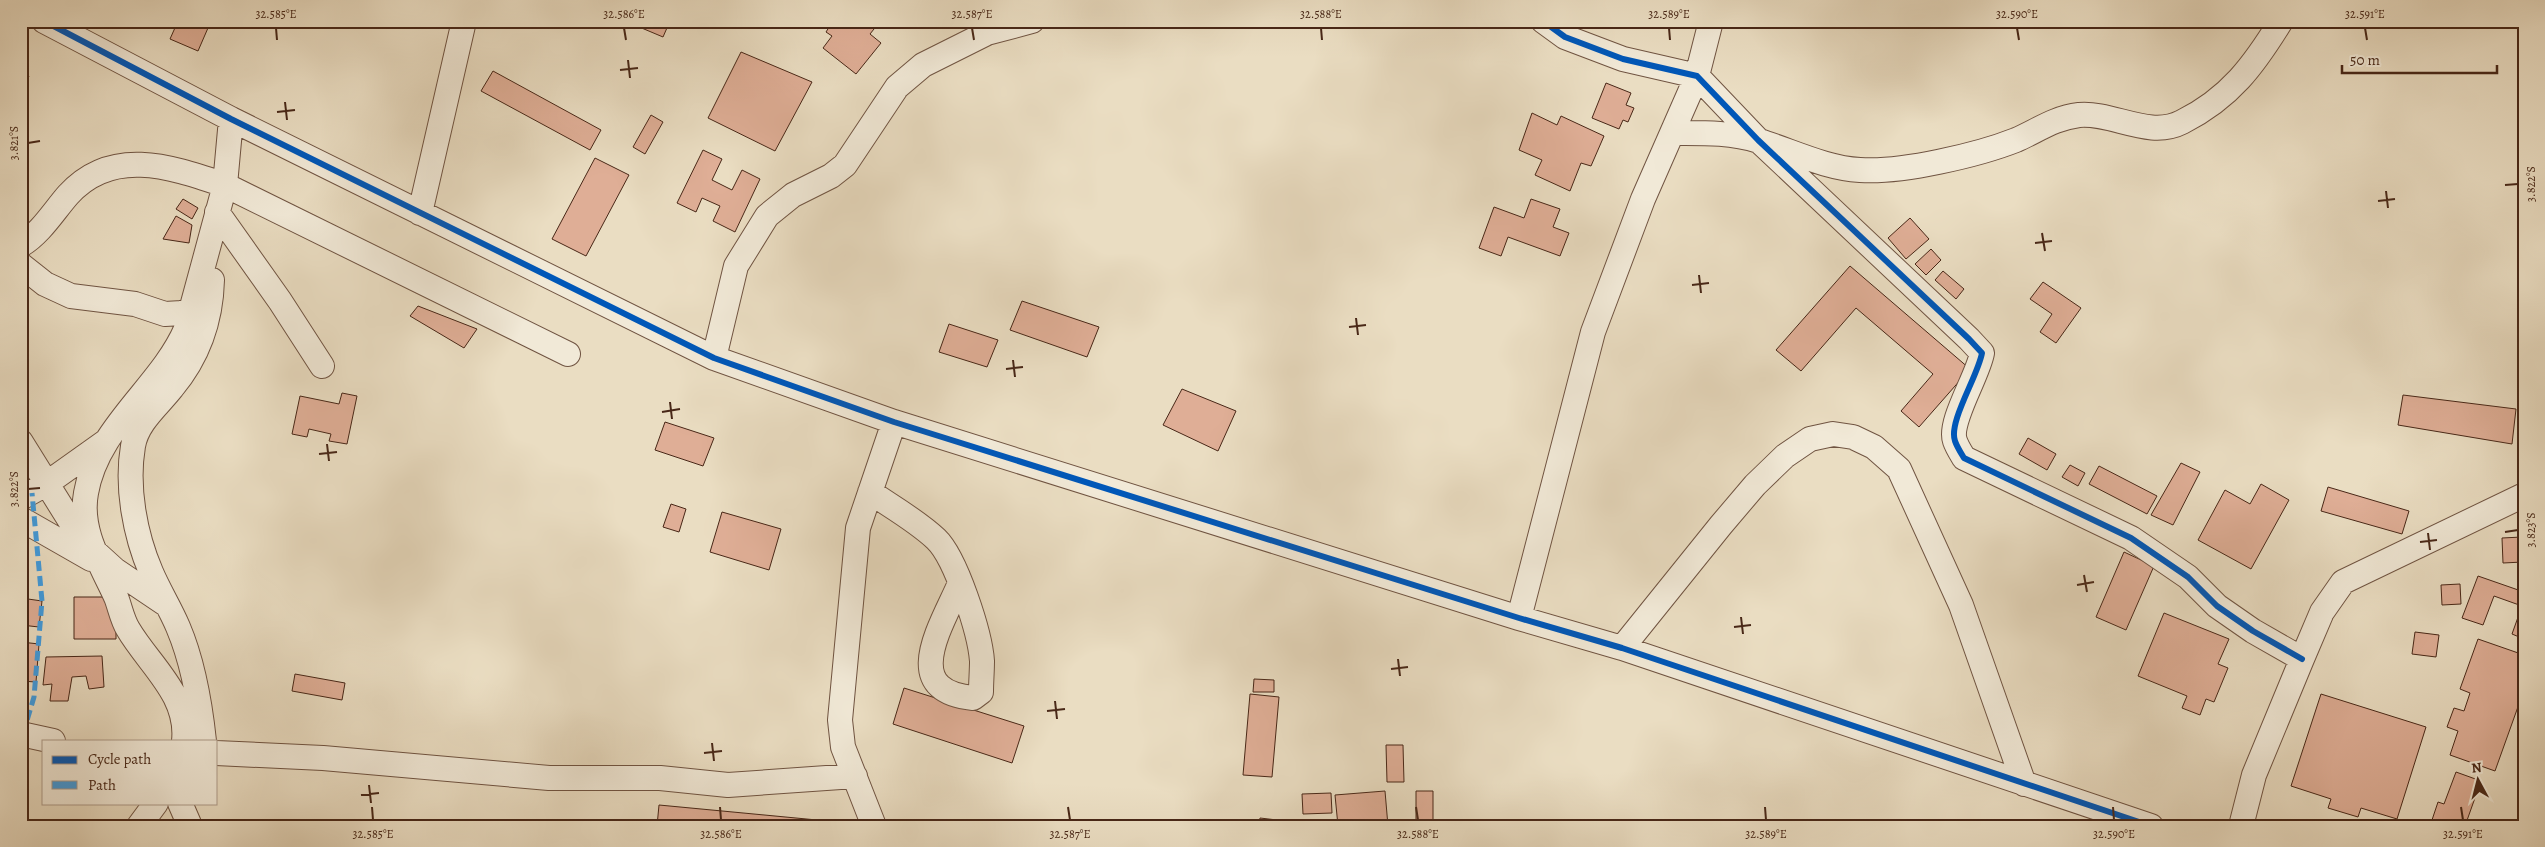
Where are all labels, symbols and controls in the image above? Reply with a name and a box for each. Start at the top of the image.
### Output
text: 32.585°E [255,6,297,22]
text: 32.586°E [603,6,645,22]
text: 32.587°E [951,6,993,22]
text: 32.588°E [1300,6,1342,22]
text: 32.589°E [1648,6,1690,22]
text: 32.590°E [1996,6,2038,22]
text: 32.591°E [2345,6,2385,22]
scale bar [2342,42,2498,74]
text: 50 m [2350,50,2380,70]
text: 3.821°S [6,126,22,160]
text: 3.822°S [2523,166,2539,202]
text: 3.822°S [6,471,22,507]
text: 3.823°S [2523,512,2539,548]
legend [42,740,218,804]
text: Cycle path [88,749,151,769]
north arrow [2452,754,2502,804]
text: N [2470,758,2483,778]
text: Path [88,775,116,795]
text: 32.585°E [352,826,394,842]
text: 32.586°E [700,826,742,842]
text: 32.587°E [1049,826,1091,842]
text: 32.588°E [1397,826,1439,842]
text: 32.589°E [1745,826,1787,842]
text: 32.590°E [2093,826,2135,842]
text: 32.591°E [2443,826,2483,842]

